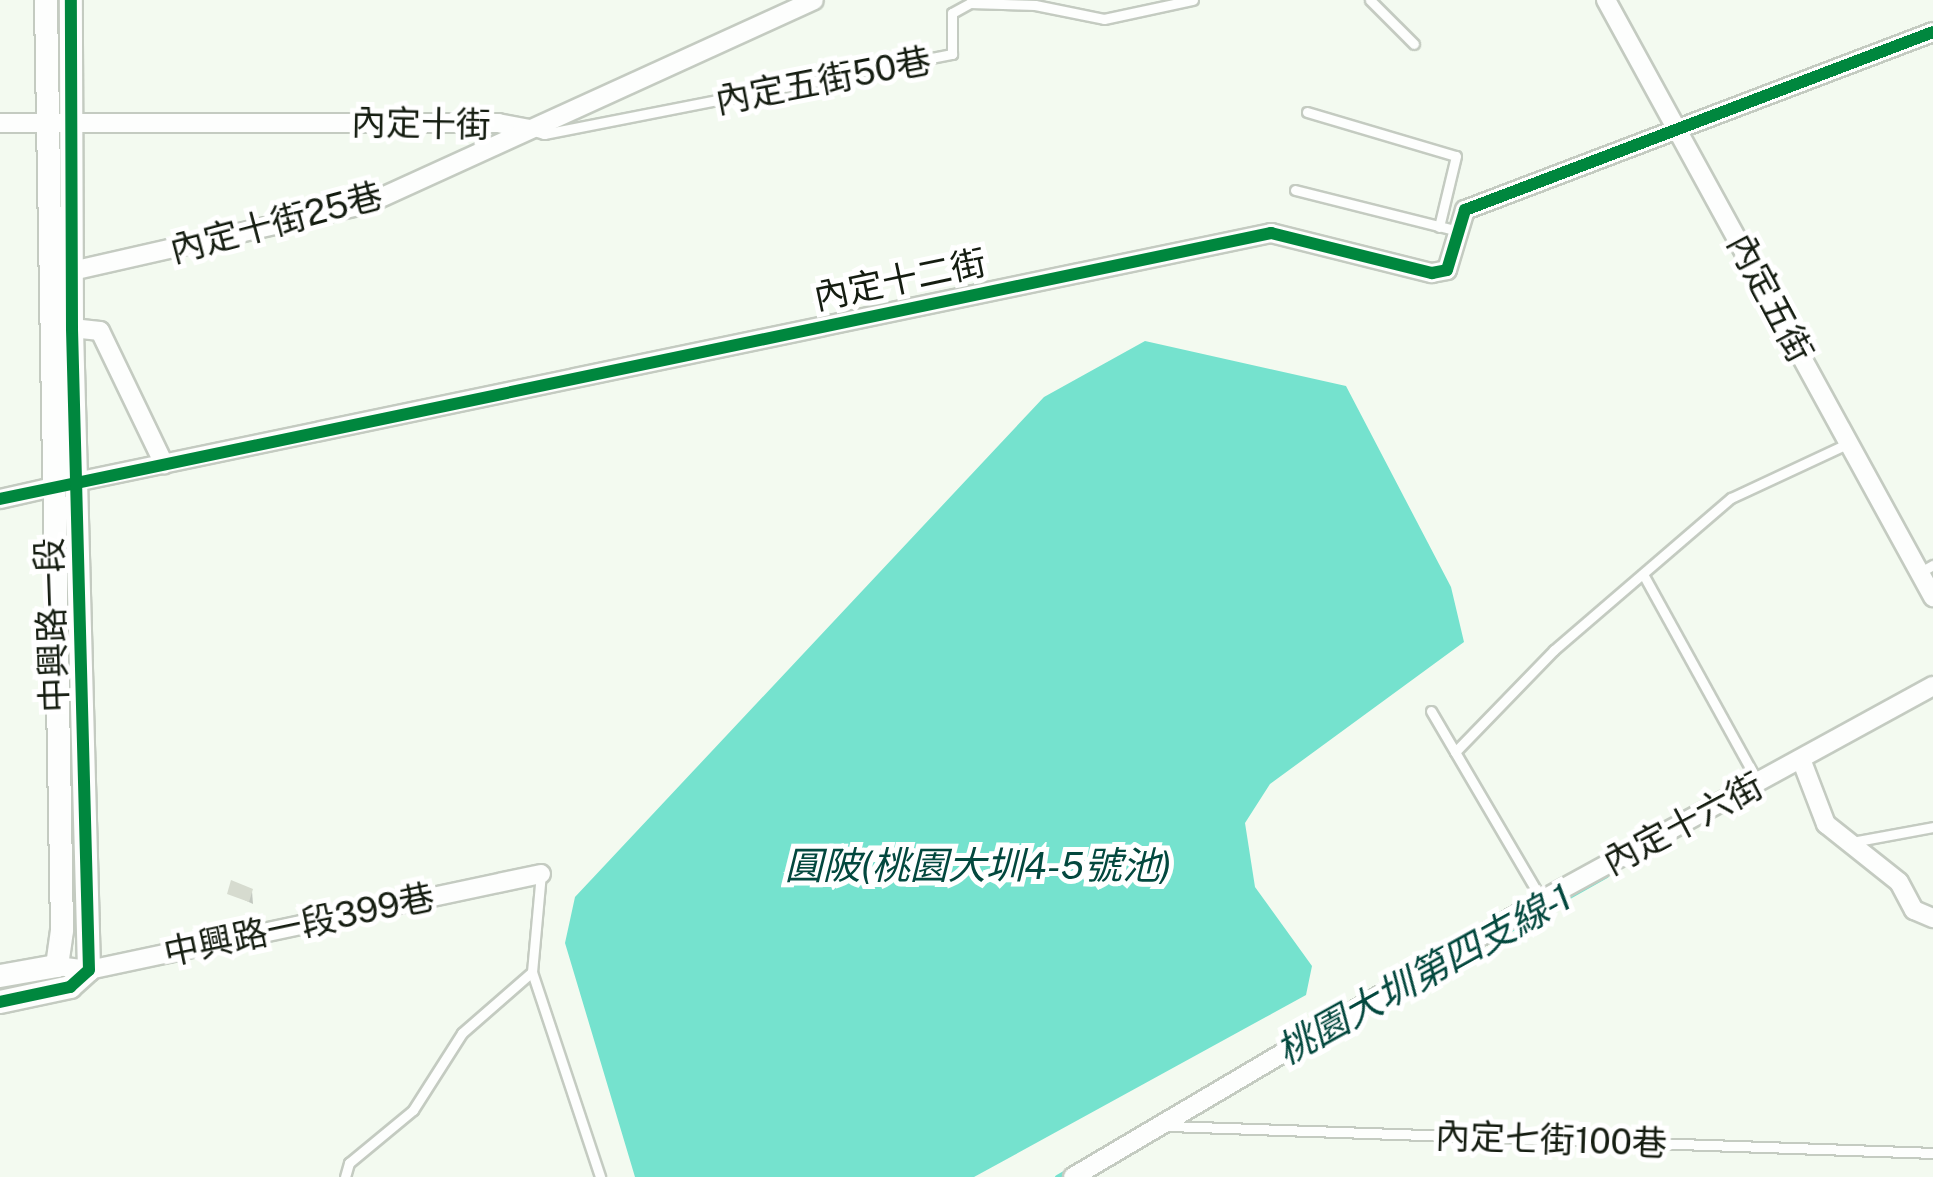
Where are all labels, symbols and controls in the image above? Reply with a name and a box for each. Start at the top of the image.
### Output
street label: 內定五街50巷 [712,40,934,122]
street label: 內定十街 [351,102,491,146]
street label: 內定十街25巷 [165,174,387,272]
street label: 內定五街 [1719,226,1821,370]
street label: 內定十二街 [810,241,990,319]
street label: 中興路一段 [28,537,76,713]
street label: 內定十六街 [1596,764,1770,884]
water label: 圓陂(桃園大圳4-5號池) [785,843,1171,889]
water label: 桃園大圳第四支線-1 [1269,874,1579,1074]
street label: 中興路一段399巷 [160,876,438,974]
street label: 內定七街100巷 [1434,1115,1668,1165]

